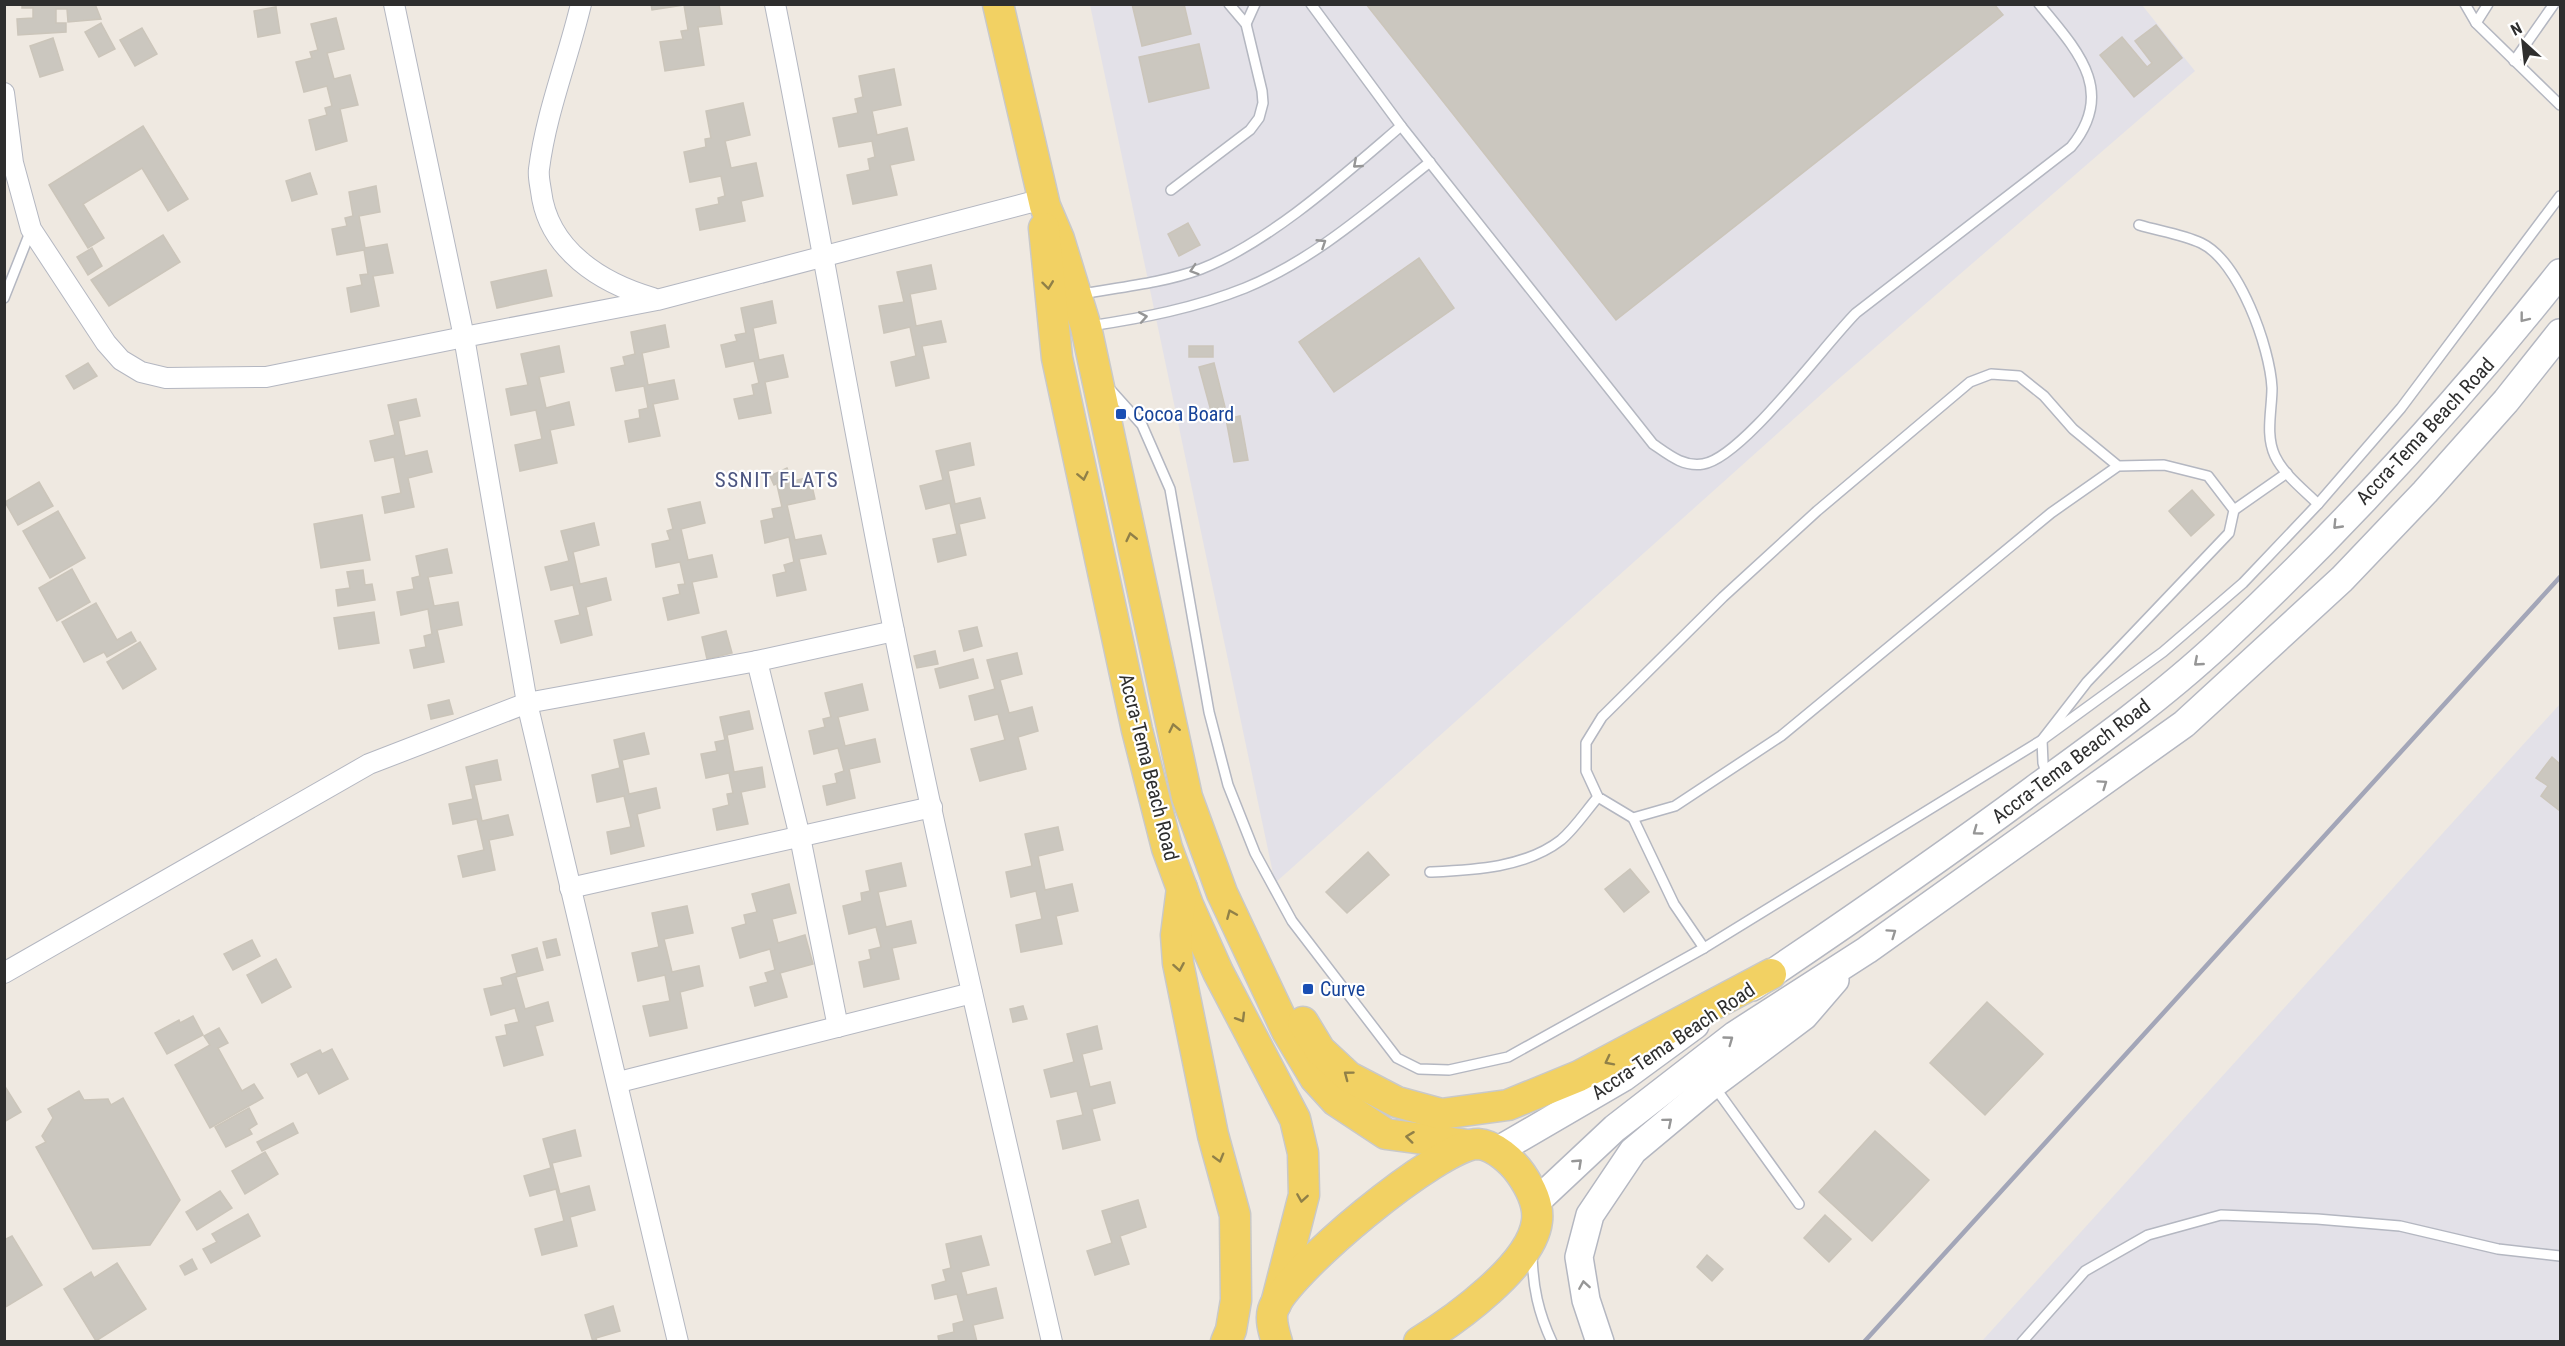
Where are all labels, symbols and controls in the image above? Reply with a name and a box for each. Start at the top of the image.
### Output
north arrow [2493,12,2553,72]
text: N [2508,18,2525,40]
one-way arrow [1353,157,1363,168]
one-way arrow [1315,239,1326,250]
one-way arrow [1189,263,1200,276]
one-way arrow [1041,280,1054,289]
one-way arrow [1139,312,1148,324]
one-way arrow [2521,312,2532,323]
street label: Accra-Tema Beach Road [2351,353,2499,509]
place label: Cocoa Board [1133,402,1234,426]
marker: Cocoa Board [1114,407,1128,421]
district label: SSNIT FLATS [715,468,839,492]
one-way arrow [1076,471,1089,481]
one-way arrow [2333,519,2344,529]
one-way arrow [1125,533,1138,543]
one-way arrow [2194,655,2205,666]
street label: Accra-Tema Beach Road [1114,671,1184,863]
street label: Accra-Tema Beach Road [1987,694,2155,828]
one-way arrow [1168,723,1181,733]
one-way arrow [2096,780,2107,791]
one-way arrow [1972,824,1983,835]
one-way arrow [1226,909,1238,920]
one-way arrow [1885,929,1896,940]
one-way arrow [1173,962,1185,972]
place label: Curve [1320,977,1365,1001]
street label: Accra-Tema Beach Road [1587,977,1759,1105]
marker: Curve [1301,982,1315,996]
one-way arrow [1234,1012,1246,1022]
one-way arrow [1722,1036,1733,1047]
one-way arrow [1604,1053,1615,1065]
one-way arrow [1344,1071,1355,1082]
one-way arrow [1661,1118,1672,1129]
one-way arrow [1405,1131,1414,1144]
one-way arrow [1212,1152,1224,1163]
one-way arrow [1571,1159,1581,1170]
one-way arrow [1297,1193,1309,1203]
one-way arrow [1578,1281,1591,1291]

